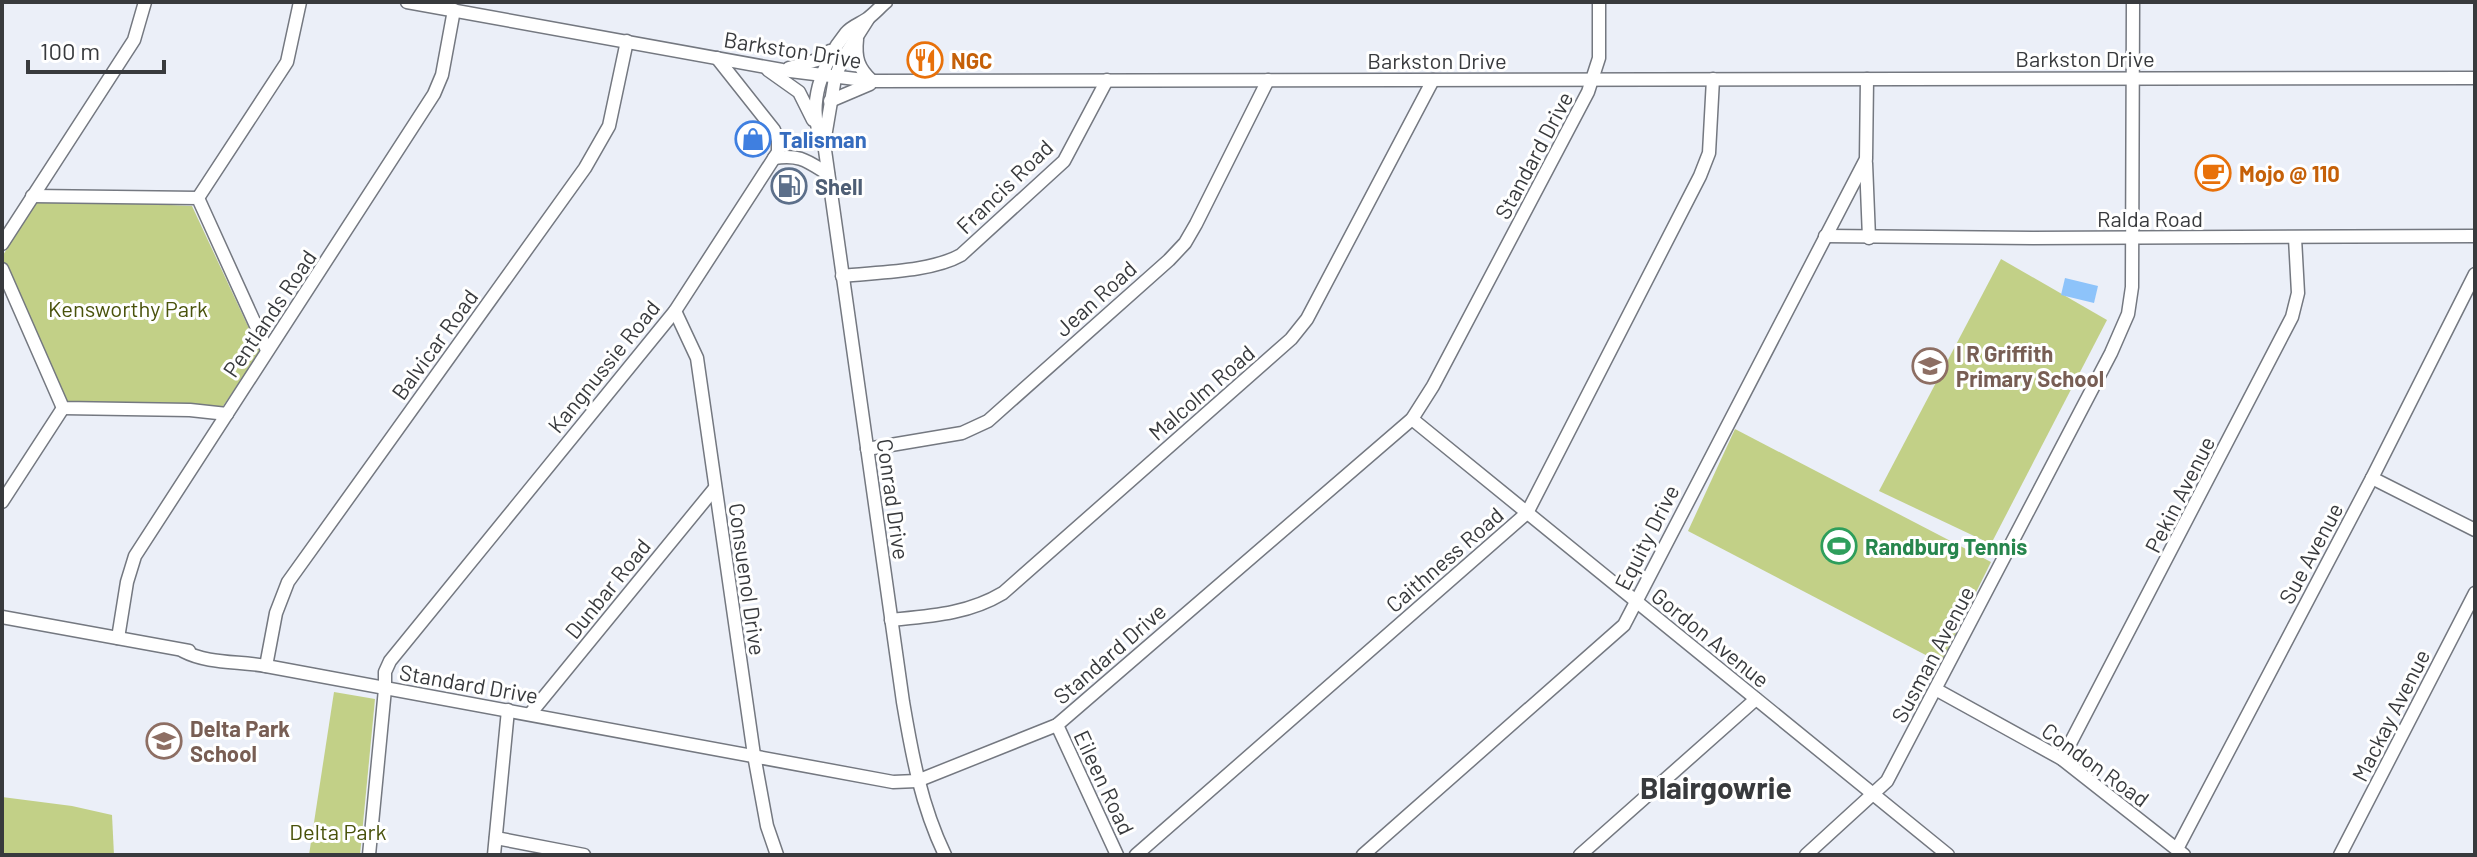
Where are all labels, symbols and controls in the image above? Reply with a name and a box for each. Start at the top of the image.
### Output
scale bar [28,24,164,74]
street label: Barkston Drive [722,25,864,73]
text: 100 m [40,36,100,65]
restaurant icon: NGC [906,41,944,79]
street label: Barkston Drive [2015,45,2155,71]
place label: NGC [951,47,992,73]
street label: Barkston Drive [1367,47,1507,73]
street label: Standard Drive [1489,87,1577,223]
shop icon: Talisman [734,120,772,158]
place label: Talisman [779,126,867,152]
street label: Francis Road [950,134,1058,238]
cafe icon: Mojo @ 110 [2194,154,2232,192]
place label: Mojo @ 110 [2239,160,2340,186]
fuel station icon: Shell [770,167,808,205]
place label: Shell [815,173,863,199]
street label: Ralda Road [2097,205,2203,231]
street label: Pentlands Road [217,244,321,382]
street label: Jean Road [1049,255,1141,341]
street label: Balvicar Road [385,284,483,404]
street label: Kangnussie Road [542,294,664,438]
park label: Kensworthy Park [48,295,208,321]
street label: Malcolm Road [1143,339,1259,445]
place label: I R Griffith Primary School [1956,340,2104,391]
school or university icon: I R Griffith Primary School [1911,347,1949,385]
street label: Pekin Avenue [2139,431,2219,557]
street label: Conrad Drive [873,437,915,561]
street label: Equity Drive [1608,480,1684,594]
street label: Sue Avenue [2273,498,2347,608]
street label: Consuenol Drive [724,501,772,657]
street label: Caithness Road [1380,501,1508,617]
sports icon: Randburg Tennis [1820,527,1858,565]
street label: Dunbar Road [559,533,655,643]
place label: Randburg Tennis [1865,533,2027,559]
street label: Susman Avenue [1885,581,1979,727]
street label: Gordon Avenue [1647,582,1775,692]
street label: Standard Drive [1047,597,1171,709]
street label: Mackay Avenue [2346,645,2434,785]
street label: Standard Drive [398,658,540,708]
place label: Delta Park School [190,715,290,766]
street label: Condon Road [2037,716,2155,812]
school or university icon: Delta Park School [145,722,183,760]
street label: Eileen Road [1069,726,1141,838]
district label: Blairgowrie [1640,769,1792,805]
park label: Delta Park [289,818,387,844]

